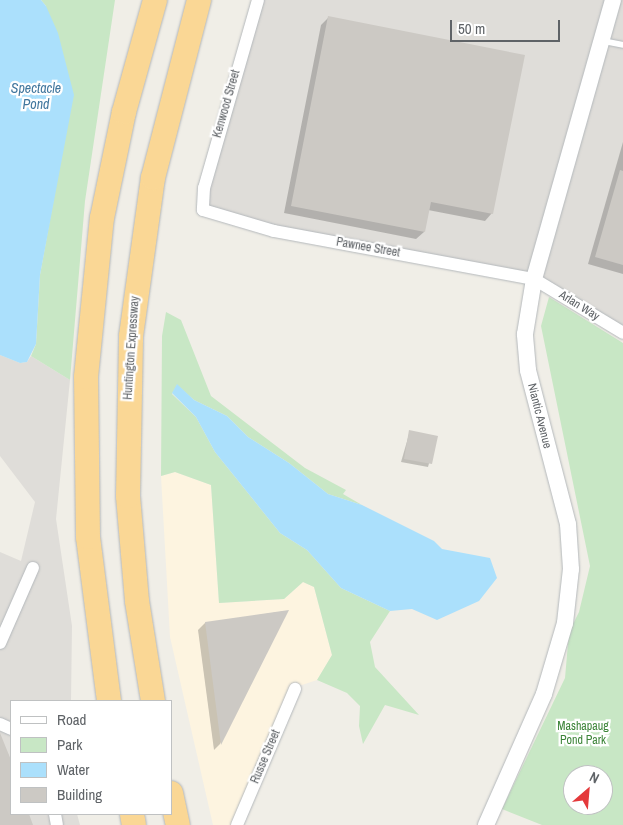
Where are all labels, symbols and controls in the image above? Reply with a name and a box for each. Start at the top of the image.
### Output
scale bar [453,10,563,42]
text: 50 m [458,18,485,39]
street label: Kenwood Street [210,68,244,140]
water label: Spectacle Pond [11,80,61,112]
street label: Pawnee Street [335,235,401,261]
street label: Arlan Way [556,288,602,324]
street label: Huntington Expressway [121,296,143,400]
street label: Niantic Avenue [524,382,554,450]
legend [10,700,172,815]
text: Road [57,709,86,730]
park label: Mashapaug Pond Park [557,720,609,748]
street label: Russe Street [248,728,284,786]
text: Park [57,734,82,755]
text: Water [57,759,89,780]
north arrow [563,765,613,815]
text: N [587,768,602,787]
text: Building [57,784,102,805]

